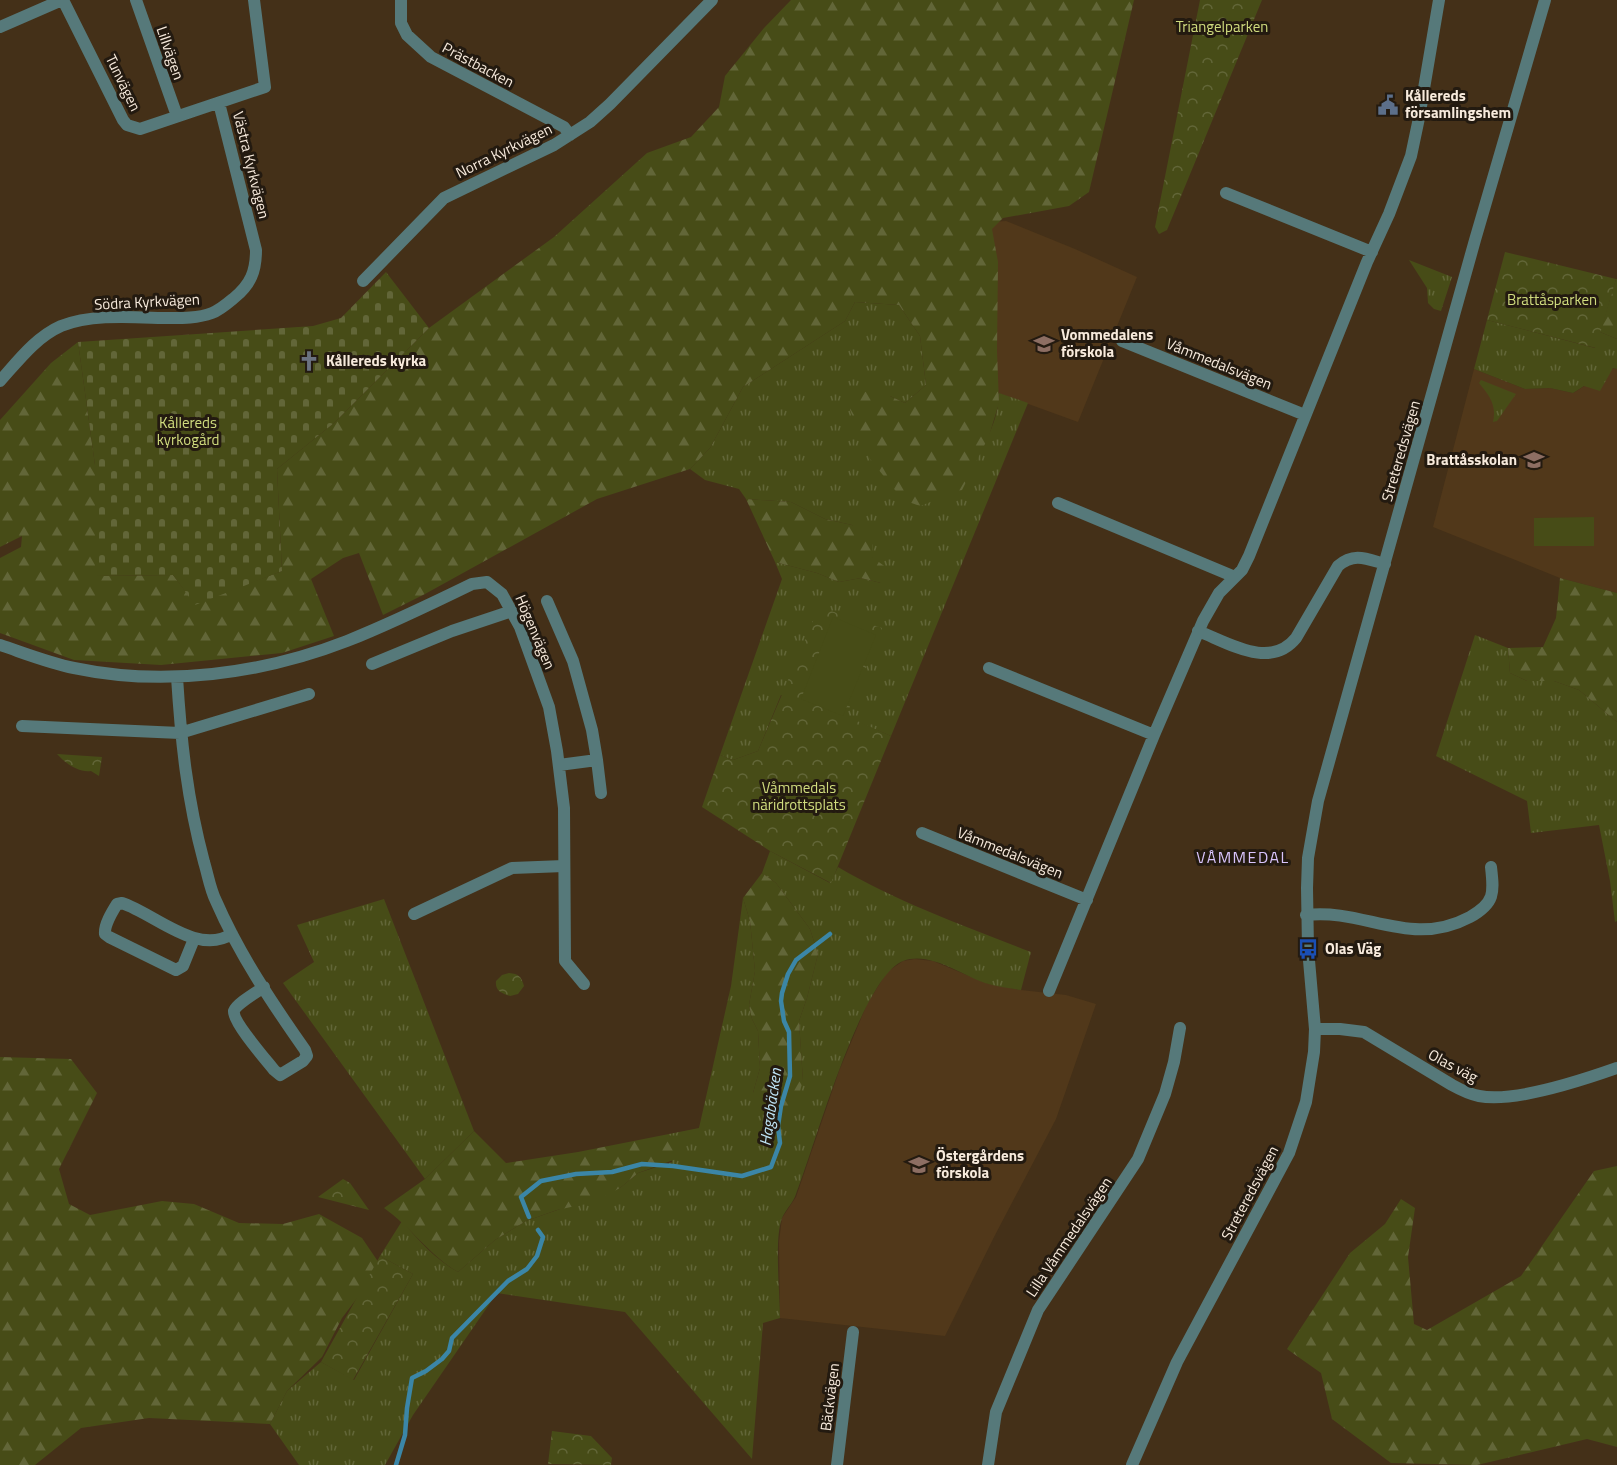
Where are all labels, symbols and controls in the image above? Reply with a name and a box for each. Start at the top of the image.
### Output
park label: Triangelparken [1176,15,1268,38]
street label: Lillvägen [151,23,190,83]
street label: Prästbacken [438,36,518,93]
street label: Tunvägen [100,51,147,115]
place label: Kållereds församlingshem [1405,84,1511,124]
public building icon: Kållereds församlingshem [1376,93,1400,117]
street label: Västra Kyrkvägen [227,109,276,221]
street label: Norra Kyrkvägen [452,117,556,184]
street label: Södra Kyrkvägen [94,287,200,316]
park label: Brattåsparken [1507,288,1597,311]
place label: Vommedalens förskola [1061,323,1153,363]
school or university icon: Vommedalens förskola [1032,332,1056,356]
street label: Våmmedalsvägen [1163,332,1276,395]
church icon: Kållereds kyrka [297,349,321,373]
place label: Kållereds kyrka [326,349,427,372]
street label: Streteredsvägen [1375,398,1426,504]
park label: Kållereds kyrkogård [157,411,219,451]
place label: Brattåsskolan [1426,448,1517,471]
school or university icon: Brattåsskolan [1522,448,1546,472]
street label: Högenvägen [509,591,562,673]
park label: Våmmedals näridrottsplats [752,776,846,816]
street label: Våmmedalsvägen [954,821,1067,884]
district label: VÅMMEDAL [1196,845,1290,869]
bus stop icon: Olas Väg [1296,937,1320,961]
place label: Olas Väg [1325,937,1381,960]
street label: Olas väg [1424,1043,1482,1088]
water label: Hagabäcken [753,1066,787,1147]
street label: Streteredsvägen [1215,1141,1284,1244]
place label: Östergårdens förskola [936,1144,1024,1184]
school or university icon: Östergårdens förskola [907,1153,931,1177]
street label: Lilla Våmmedalsvägen [1020,1172,1117,1301]
street label: Bäckvägen [814,1362,845,1432]

